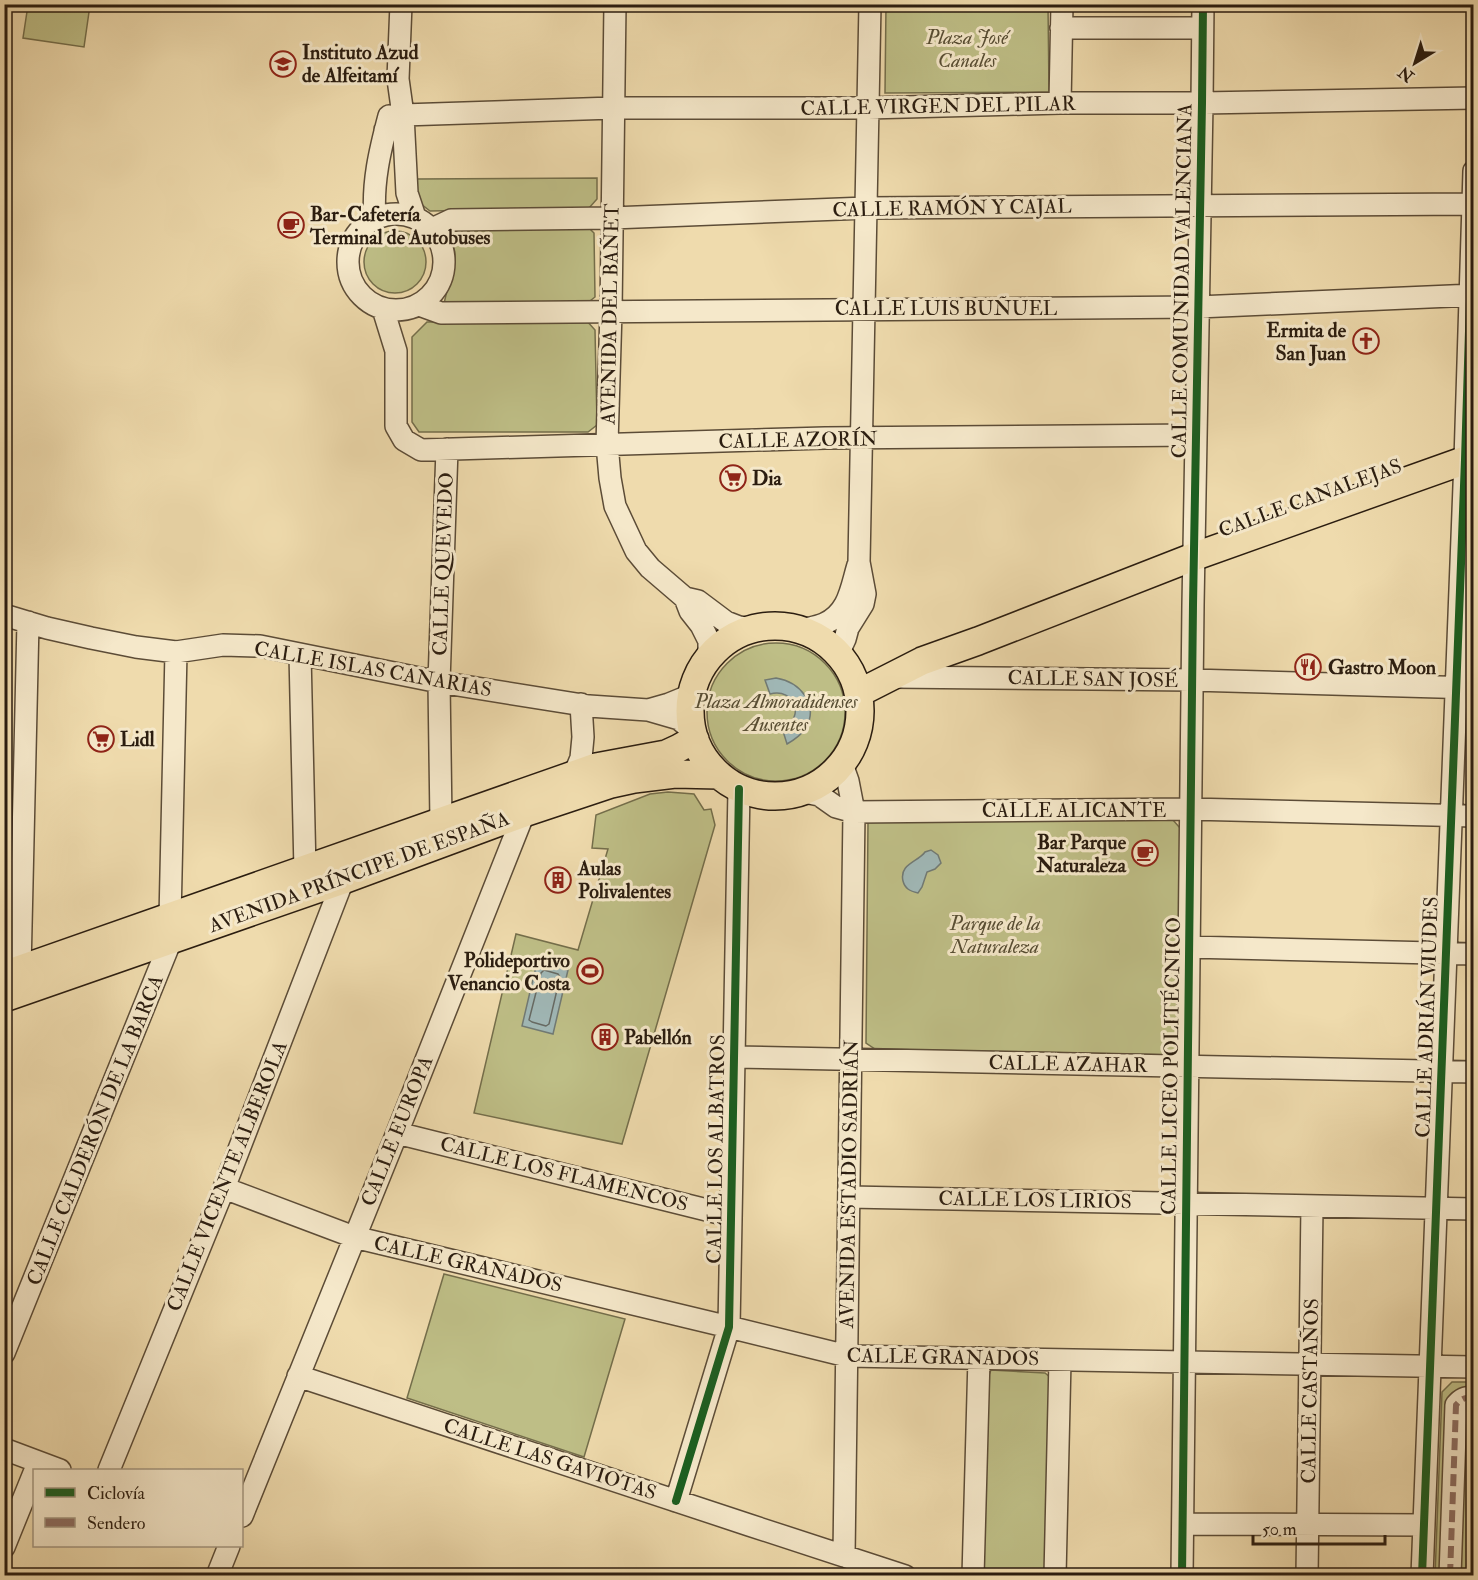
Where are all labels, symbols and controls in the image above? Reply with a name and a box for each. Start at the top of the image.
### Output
park label: Plaza José Canales [925,25,1011,73]
north arrow [1385,33,1445,93]
place label: Instituto Azud de Alfeitamí [302,40,419,88]
school or university icon: Instituto Azud de Alfeitamí [268,49,298,79]
text: N [1394,61,1419,87]
street label: CALLE VIRGEN DEL PILAR [800,91,1076,121]
street label: CALLE COMUNIDAD VALENCIANA [1166,103,1198,459]
street label: CALLE RAMÓN Y CAJAL [832,192,1072,223]
place label: Bar-Cafetería Terminal de Autobuses [309,202,491,250]
street label: AVENIDA DEL BAÑET [595,203,624,426]
cafe icon: Bar-Cafetería Terminal de Autobuses [276,210,306,240]
street label: CALLE LUIS BUÑUEL [835,295,1058,321]
place label: Ermita de San Juan [1266,318,1347,366]
church icon: Ermita de San Juan [1351,326,1381,356]
street label: CALLE AZORÍN [718,425,878,454]
street label: CALLE CANALEJAS [1215,453,1405,543]
supermarket icon: Dia [718,463,748,493]
place label: Dia [752,466,783,491]
street label: CALLE QUEVEDO [427,472,459,656]
street label: CALLE ISLAS CANARIAS [252,636,494,702]
restaurant icon: Gastro Moon [1293,652,1323,682]
place label: Gastro Moon [1328,655,1437,680]
street label: CALLE SAN JOSÉ [1007,664,1179,693]
park label: Plaza Almoradidenses Ausentes [693,689,858,737]
supermarket icon: Lidl [86,724,116,754]
place label: Lidl [120,727,156,752]
street label: CALLE ALICANTE [982,798,1166,823]
street label: AVENIDA PRÍNCIPE DE ESPAÑA [204,805,513,938]
place label: Bar Parque Naturaleza [1036,830,1127,878]
cafe icon: Bar Parque Naturaleza [1130,838,1160,868]
place label: Aulas Polivalentes [577,856,671,904]
building icon: Aulas Polivalentes [543,865,573,895]
street label: CALLE ADRIÁN VIUDES [1409,896,1444,1138]
park label: Parque de la Naturaleza [949,911,1040,959]
street label: CALLE LICEO POLITÉCNICO [1155,917,1186,1215]
place label: Polideportivo Venancio Costa [446,948,571,996]
sports icon: Polideportivo Venancio Costa [575,956,605,986]
street label: CALLE CALDERÓN DE LA BARCA [20,970,169,1289]
building icon: Pabellón [590,1022,620,1052]
place label: Pabellón [624,1025,692,1050]
street label: CALLE LOS ALBATROS [701,1034,731,1264]
street label: CALLE VICENTE ALBEROLA [161,1037,293,1315]
street label: AVENIDA ESTADIO SADRIÁN [833,1039,864,1330]
street label: CALLE AZAHAR [988,1050,1148,1078]
street label: CALLE EUROPA [355,1052,439,1210]
street label: CALLE LOS FLAMENCOS [437,1131,691,1217]
street label: CALLE LOS LIRIOS [938,1186,1132,1214]
street label: CALLE GRANADOS [371,1230,565,1298]
street label: CALLE CASTAÑOS [1295,1298,1324,1484]
street label: CALLE GRANADOS [846,1343,1040,1371]
street label: CALLE LAS GAVIOTAS [440,1413,660,1505]
legend [33,1469,243,1547]
text: Ciclovía [87,1482,146,1505]
scale bar [1253,1508,1385,1546]
text: Sendero [87,1512,146,1535]
text: 50 m [1262,1518,1297,1541]

